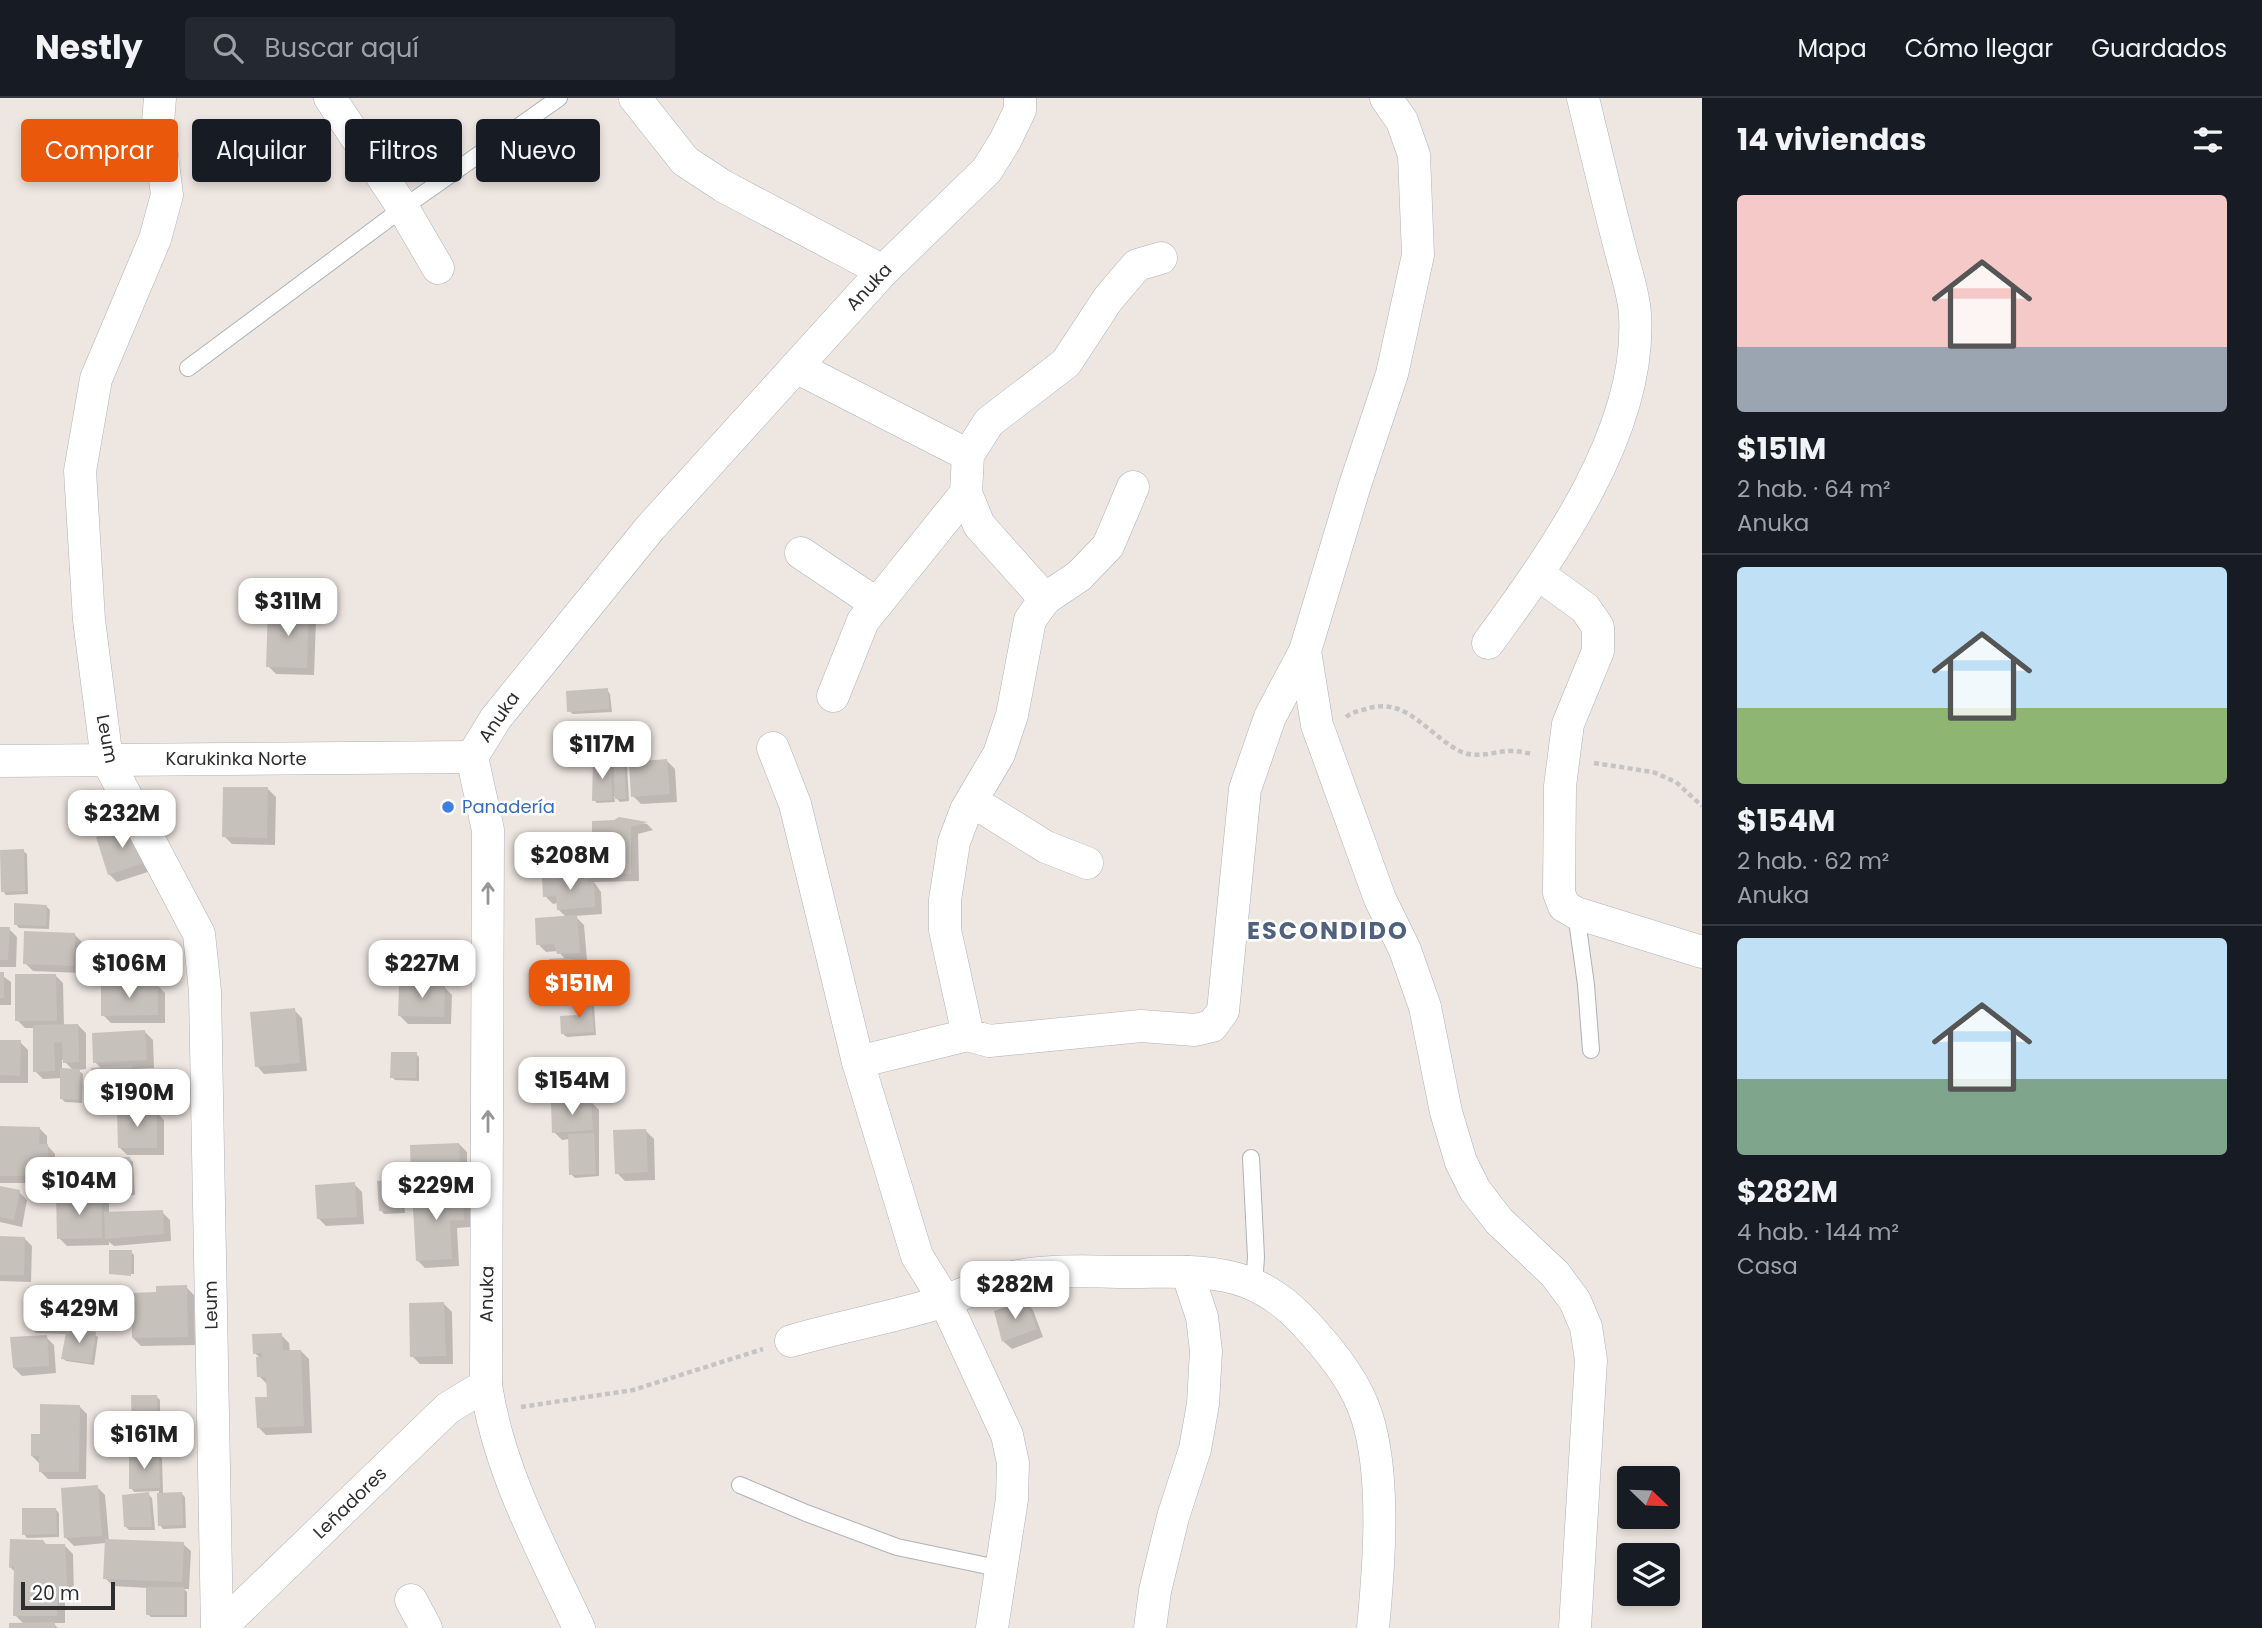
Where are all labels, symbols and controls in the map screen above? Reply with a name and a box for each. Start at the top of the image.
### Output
search box [185,17,675,80]
text: Nestly [35,24,143,71]
icon: search [209,29,247,67]
text: Buscar aquí [265,30,419,66]
text: Mapa [1797,32,1867,65]
text: Cómo llegar [1905,32,2053,65]
text: Guardados [2091,32,2227,65]
text: 14 viviendas [1737,118,1926,161]
chip: Comprar [21,119,178,182]
chip: Alquilar [192,119,331,182]
chip: Filtros [345,119,462,182]
chip: Nuevo [476,119,600,182]
icon: filters [2189,121,2227,159]
icon: home [1919,241,2045,367]
street label: Anuka [840,257,897,316]
text: $151M [1737,427,1826,470]
text: 2 hab. · 64 m² [1737,473,1891,505]
text: Anuka [1737,507,1809,539]
pin: $311M [239,578,337,638]
text: $311M [254,585,322,617]
icon: home [1919,613,2045,739]
street label: Anuka [472,686,525,747]
street label: Leum [91,712,124,765]
pin: $117M [553,722,651,781]
text: $117M [569,728,635,760]
street label: Karukinka Norte [165,746,307,771]
pin: $232M [73,790,171,850]
place label: Panadería [462,794,555,819]
text: $232M [84,797,160,829]
marker: Panadería [440,799,456,815]
text: $154M [1737,799,1835,842]
pin: $208M [521,832,619,892]
text: $208M [530,839,610,871]
text: 2 hab. · 62 m² [1737,845,1889,877]
text: Anuka [1737,879,1809,911]
one-way arrow [481,882,495,905]
district label: ESCONDIDO [1247,914,1409,947]
pin: $106M [80,940,178,1000]
pin: $227M [373,940,471,1000]
text: $106M [92,947,166,979]
text: $227M [385,947,459,979]
pin: $151M [530,960,628,1020]
text: $151M [545,967,613,999]
icon: home [1919,984,2045,1110]
pin: $154M [523,1058,621,1117]
text: $154M [534,1064,610,1096]
pin: $190M [88,1070,186,1129]
text: $190M [100,1076,174,1108]
one-way arrow [481,1109,495,1132]
pin: $104M [30,1158,128,1217]
pin: $229M [387,1162,485,1222]
text: $104M [41,1164,117,1196]
text: $229M [398,1169,474,1201]
text: $282M [1737,1170,1838,1213]
text: 4 hab. · 144 m² [1737,1216,1899,1248]
text: Casa [1737,1250,1798,1282]
pin: $282M [966,1262,1064,1321]
street label: Anuka [474,1265,499,1323]
text: $282M [976,1268,1054,1300]
street label: Leum [198,1280,223,1330]
pin: $429M [30,1286,128,1345]
text: $429M [39,1292,119,1324]
pin: $161M [95,1412,193,1471]
text: $161M [110,1418,178,1450]
street label: Leñadores [307,1461,392,1544]
north arrow [1617,1466,1680,1530]
map controls [1617,1466,1680,1606]
button: layers [1617,1543,1680,1606]
scale bar [21,1579,116,1611]
text: 20 m [32,1580,80,1607]

